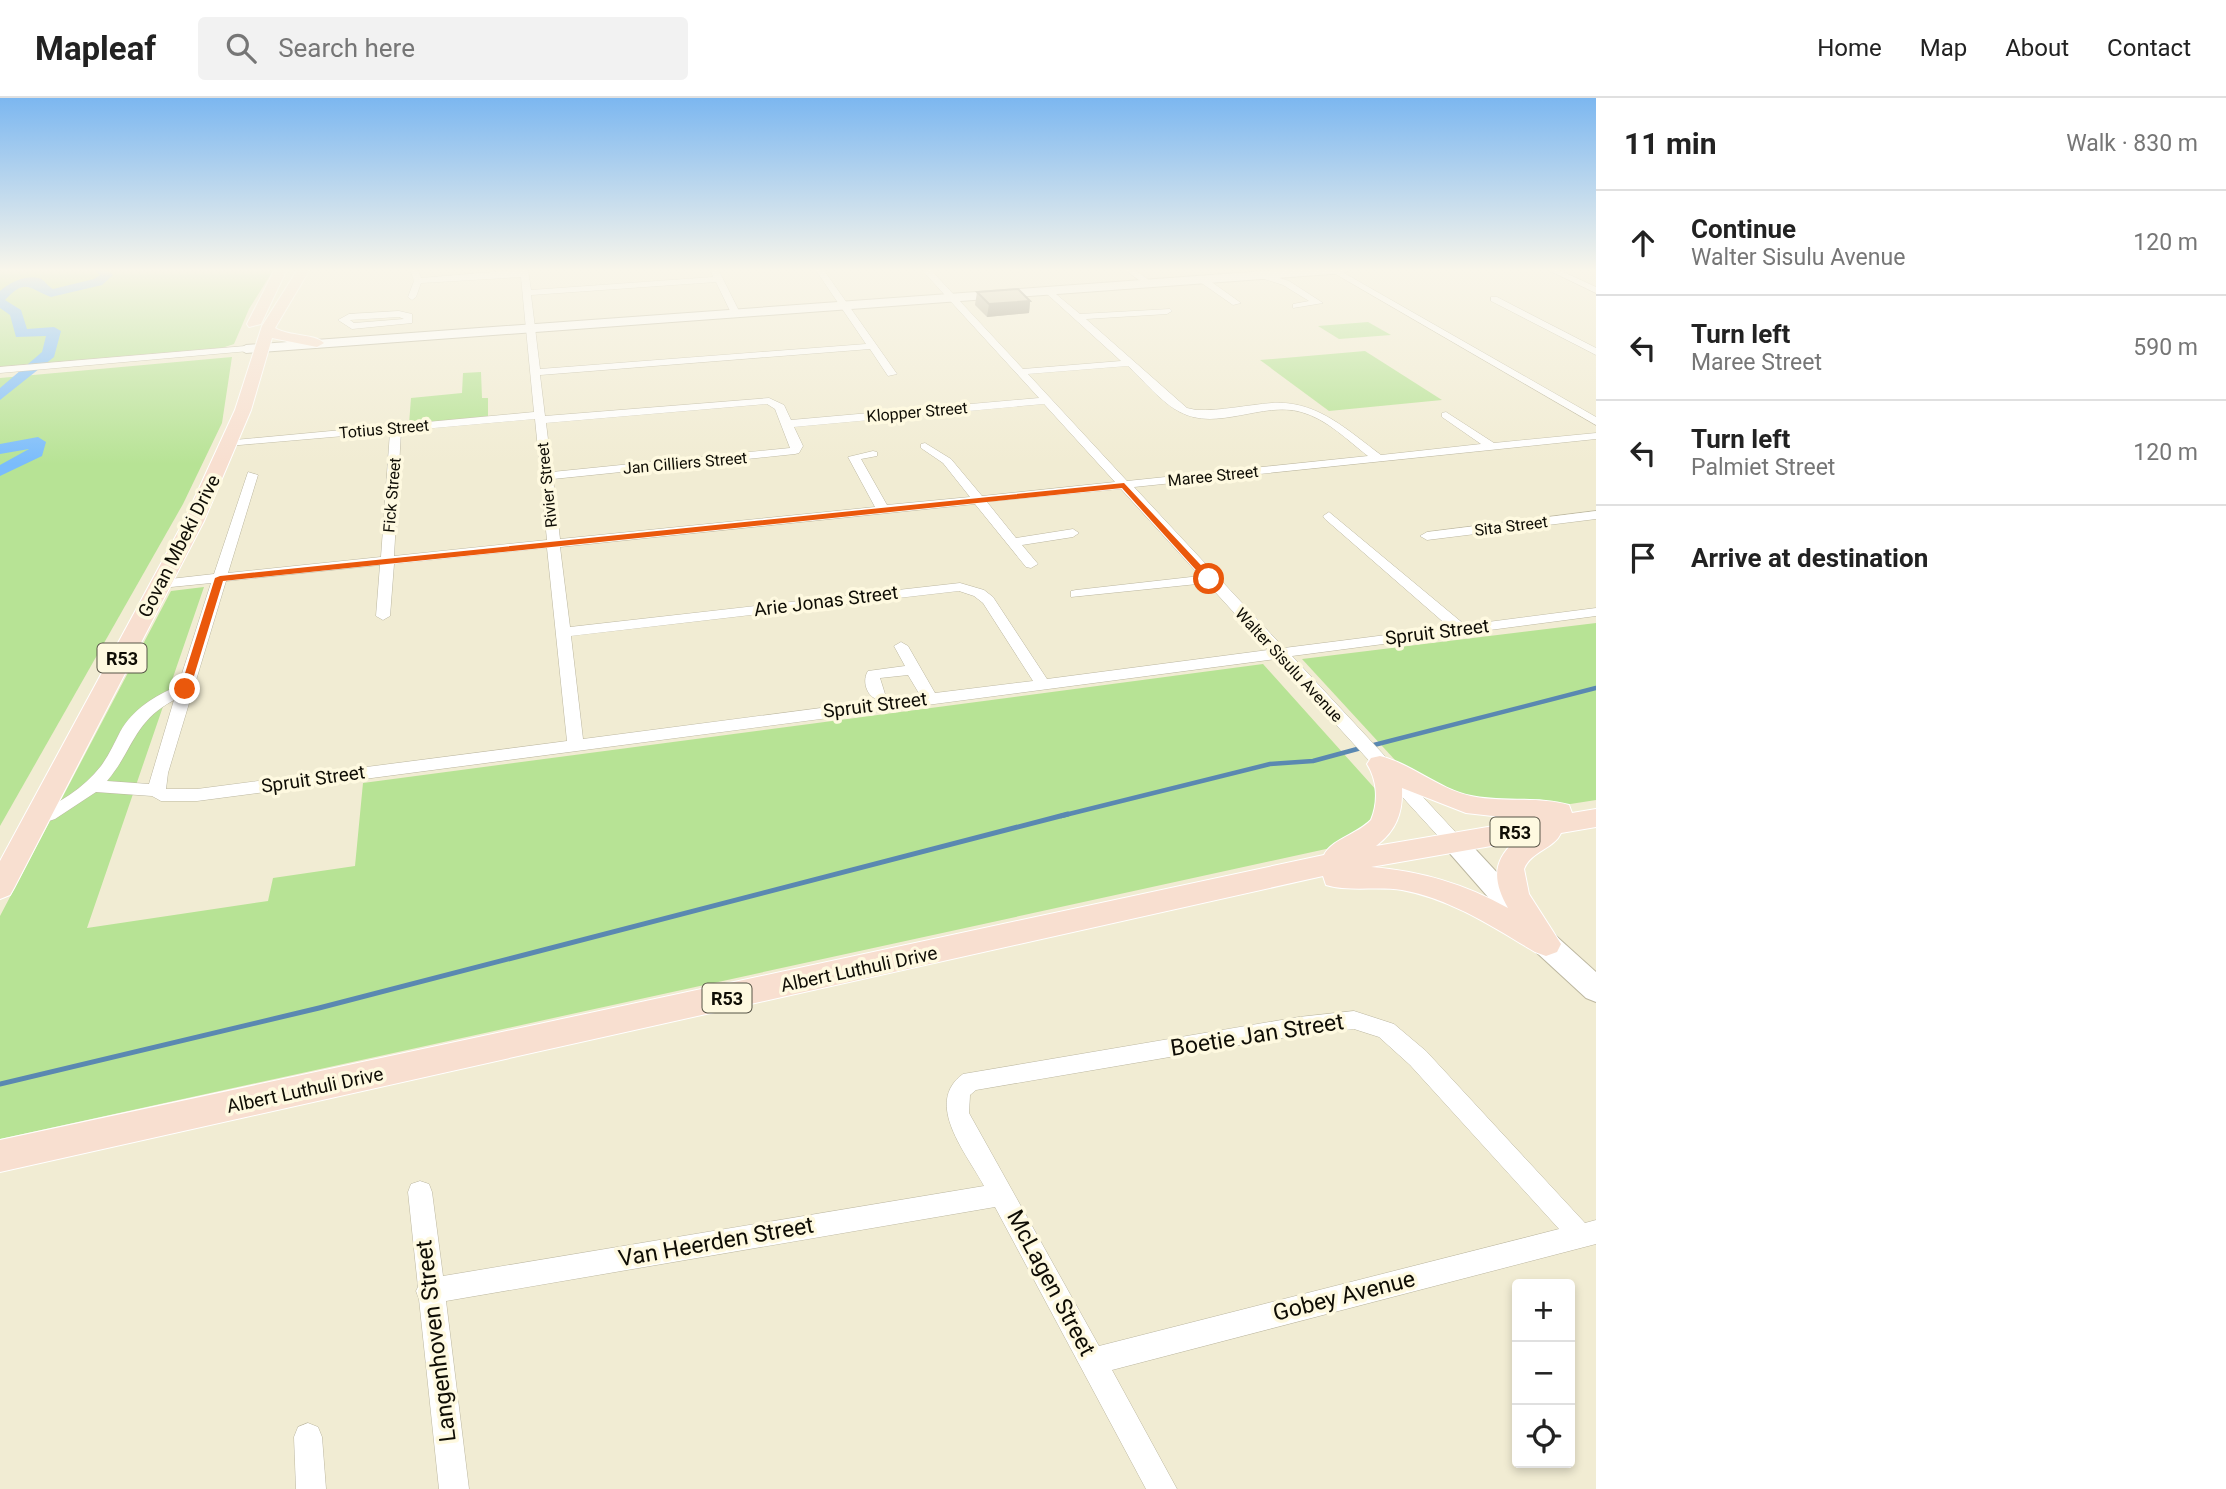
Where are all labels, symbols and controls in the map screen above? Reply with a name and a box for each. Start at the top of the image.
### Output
search box [198,17,688,80]
text: Mapleaf [35,29,156,68]
icon: search [222,29,260,67]
text: Search here [278,33,415,63]
text: Home [1817,34,1882,62]
text: Map [1920,34,1967,62]
text: About [2005,34,2069,62]
text: Contact [2107,34,2191,62]
text: 11 min [1624,126,1717,161]
text: Walk · 830 m [2066,130,2198,157]
text: Continue [1691,214,1796,244]
icon: ahead [1624,224,1662,262]
text: 120 m [2133,229,2198,256]
text: Walter Sisulu Avenue [1691,244,1905,271]
text: Turn left [1691,319,1790,349]
icon: left [1624,329,1662,367]
text: 590 m [2133,334,2198,361]
text: Maree Street [1691,349,1822,376]
street label: Klopper Street [866,398,968,426]
street label: Totius Street [338,416,430,442]
text: Turn left [1691,424,1790,454]
icon: left [1624,434,1662,472]
text: 120 m [2133,439,2198,466]
street label: Rivier Street [533,441,561,529]
street label: Jan Cilliers Street [622,448,748,478]
text: Palmiet Street [1691,454,1835,481]
street label: Fick Street [379,457,405,533]
street label: Maree Street [1167,462,1259,490]
street label: Govan Mbeki Drive [133,471,225,621]
street label: Sita Street [1473,512,1549,540]
icon: arrive [1624,539,1662,577]
text: Arrive at destination [1691,543,1928,573]
route start [1193,563,1224,594]
street label: Arie Jonas Street [753,581,899,621]
street label: Walter Sisulu Avenue [1231,604,1347,726]
street label: Spruit Street [1384,614,1490,650]
road number: R53 [97,644,146,672]
route end [169,673,200,704]
street label: Spruit Street [822,687,928,723]
street label: Spruit Street [260,760,366,798]
road number: R53 [1490,818,1540,846]
street label: Albert Luthuli Drive [779,941,939,997]
road number: R53 [702,984,752,1013]
street label: Boetie Jan Street [1168,1008,1346,1062]
street label: Albert Luthuli Drive [225,1062,385,1118]
street label: McLagen Street [1001,1205,1101,1361]
street label: Van Heerden Street [616,1212,816,1272]
street label: Langenhoven Street [410,1238,462,1444]
street label: Gobey Avenue [1270,1265,1418,1327]
map controls [1512,1279,1575,1468]
button: + [1512,1279,1575,1342]
button: − [1512,1342,1575,1405]
button: locate [1512,1405,1575,1468]

